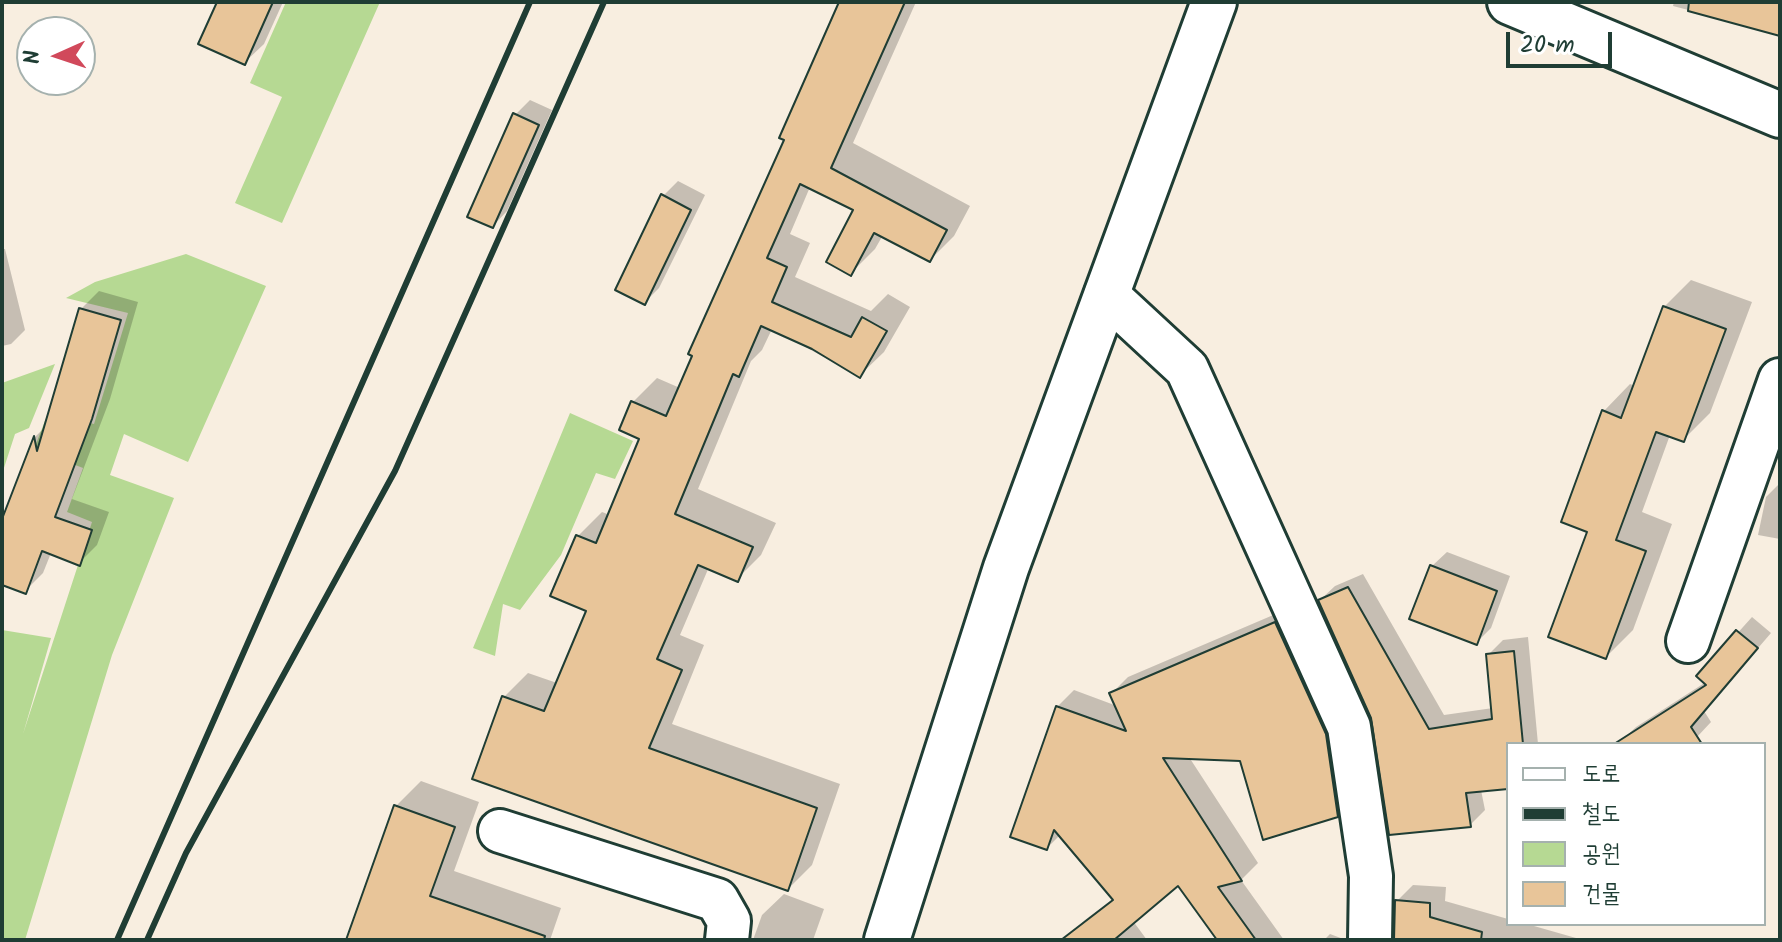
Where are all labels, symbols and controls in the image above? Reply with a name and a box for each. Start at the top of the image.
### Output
north arrow [16,16,96,96]
scale bar [1510,16,1616,66]
text: 20 m [1520,26,1575,65]
text: N [16,49,51,65]
legend [1506,742,1766,926]
text: 도로 [1582,755,1621,794]
text: 철도 [1582,795,1621,834]
text: 공원 [1582,835,1621,874]
text: 건물 [1582,875,1621,914]

